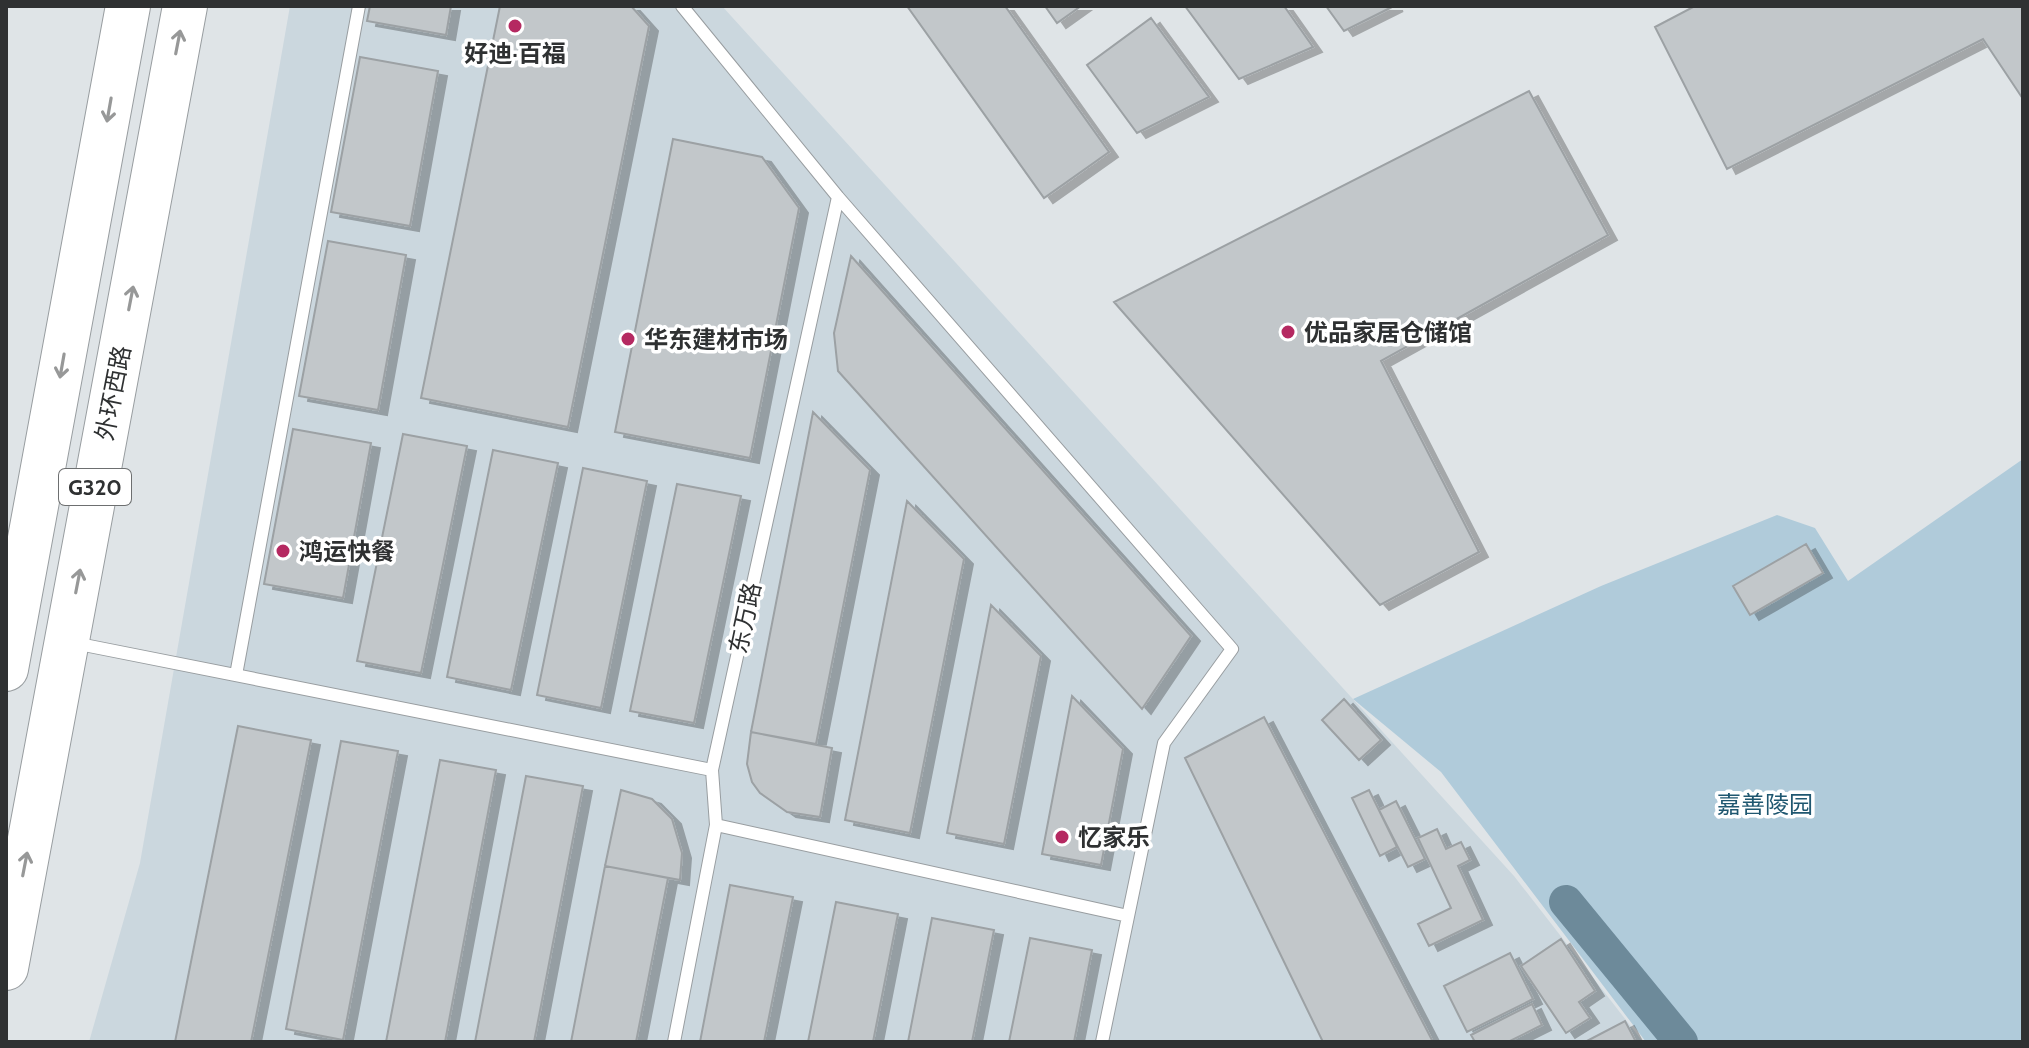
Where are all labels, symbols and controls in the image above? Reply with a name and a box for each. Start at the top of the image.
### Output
marker: 好迪·百福 [506,17,524,35]
one-way arrow [172,30,187,55]
place label: 好迪·百福 [464,39,566,68]
one-way arrow [101,97,116,122]
one-way arrow [124,285,139,311]
place label: 优品家居仓储馆 [1304,318,1472,347]
marker: 优品家居仓储馆 [1279,323,1297,341]
place label: 华东建材市场 [644,325,788,354]
marker: 华东建材市场 [619,330,637,348]
street label: 外环西路 [90,343,136,443]
one-way arrow [53,353,68,378]
road number: G320 [59,469,131,505]
place label: 鸿运快餐 [299,537,395,566]
marker: 鸿运快餐 [274,542,292,560]
one-way arrow [71,568,86,594]
street label: 东万路 [723,580,767,656]
park label: 嘉善陵园 [1717,790,1813,819]
place label: 忆家乐 [1078,823,1150,852]
marker: 忆家乐 [1053,828,1071,846]
one-way arrow [19,852,34,877]

